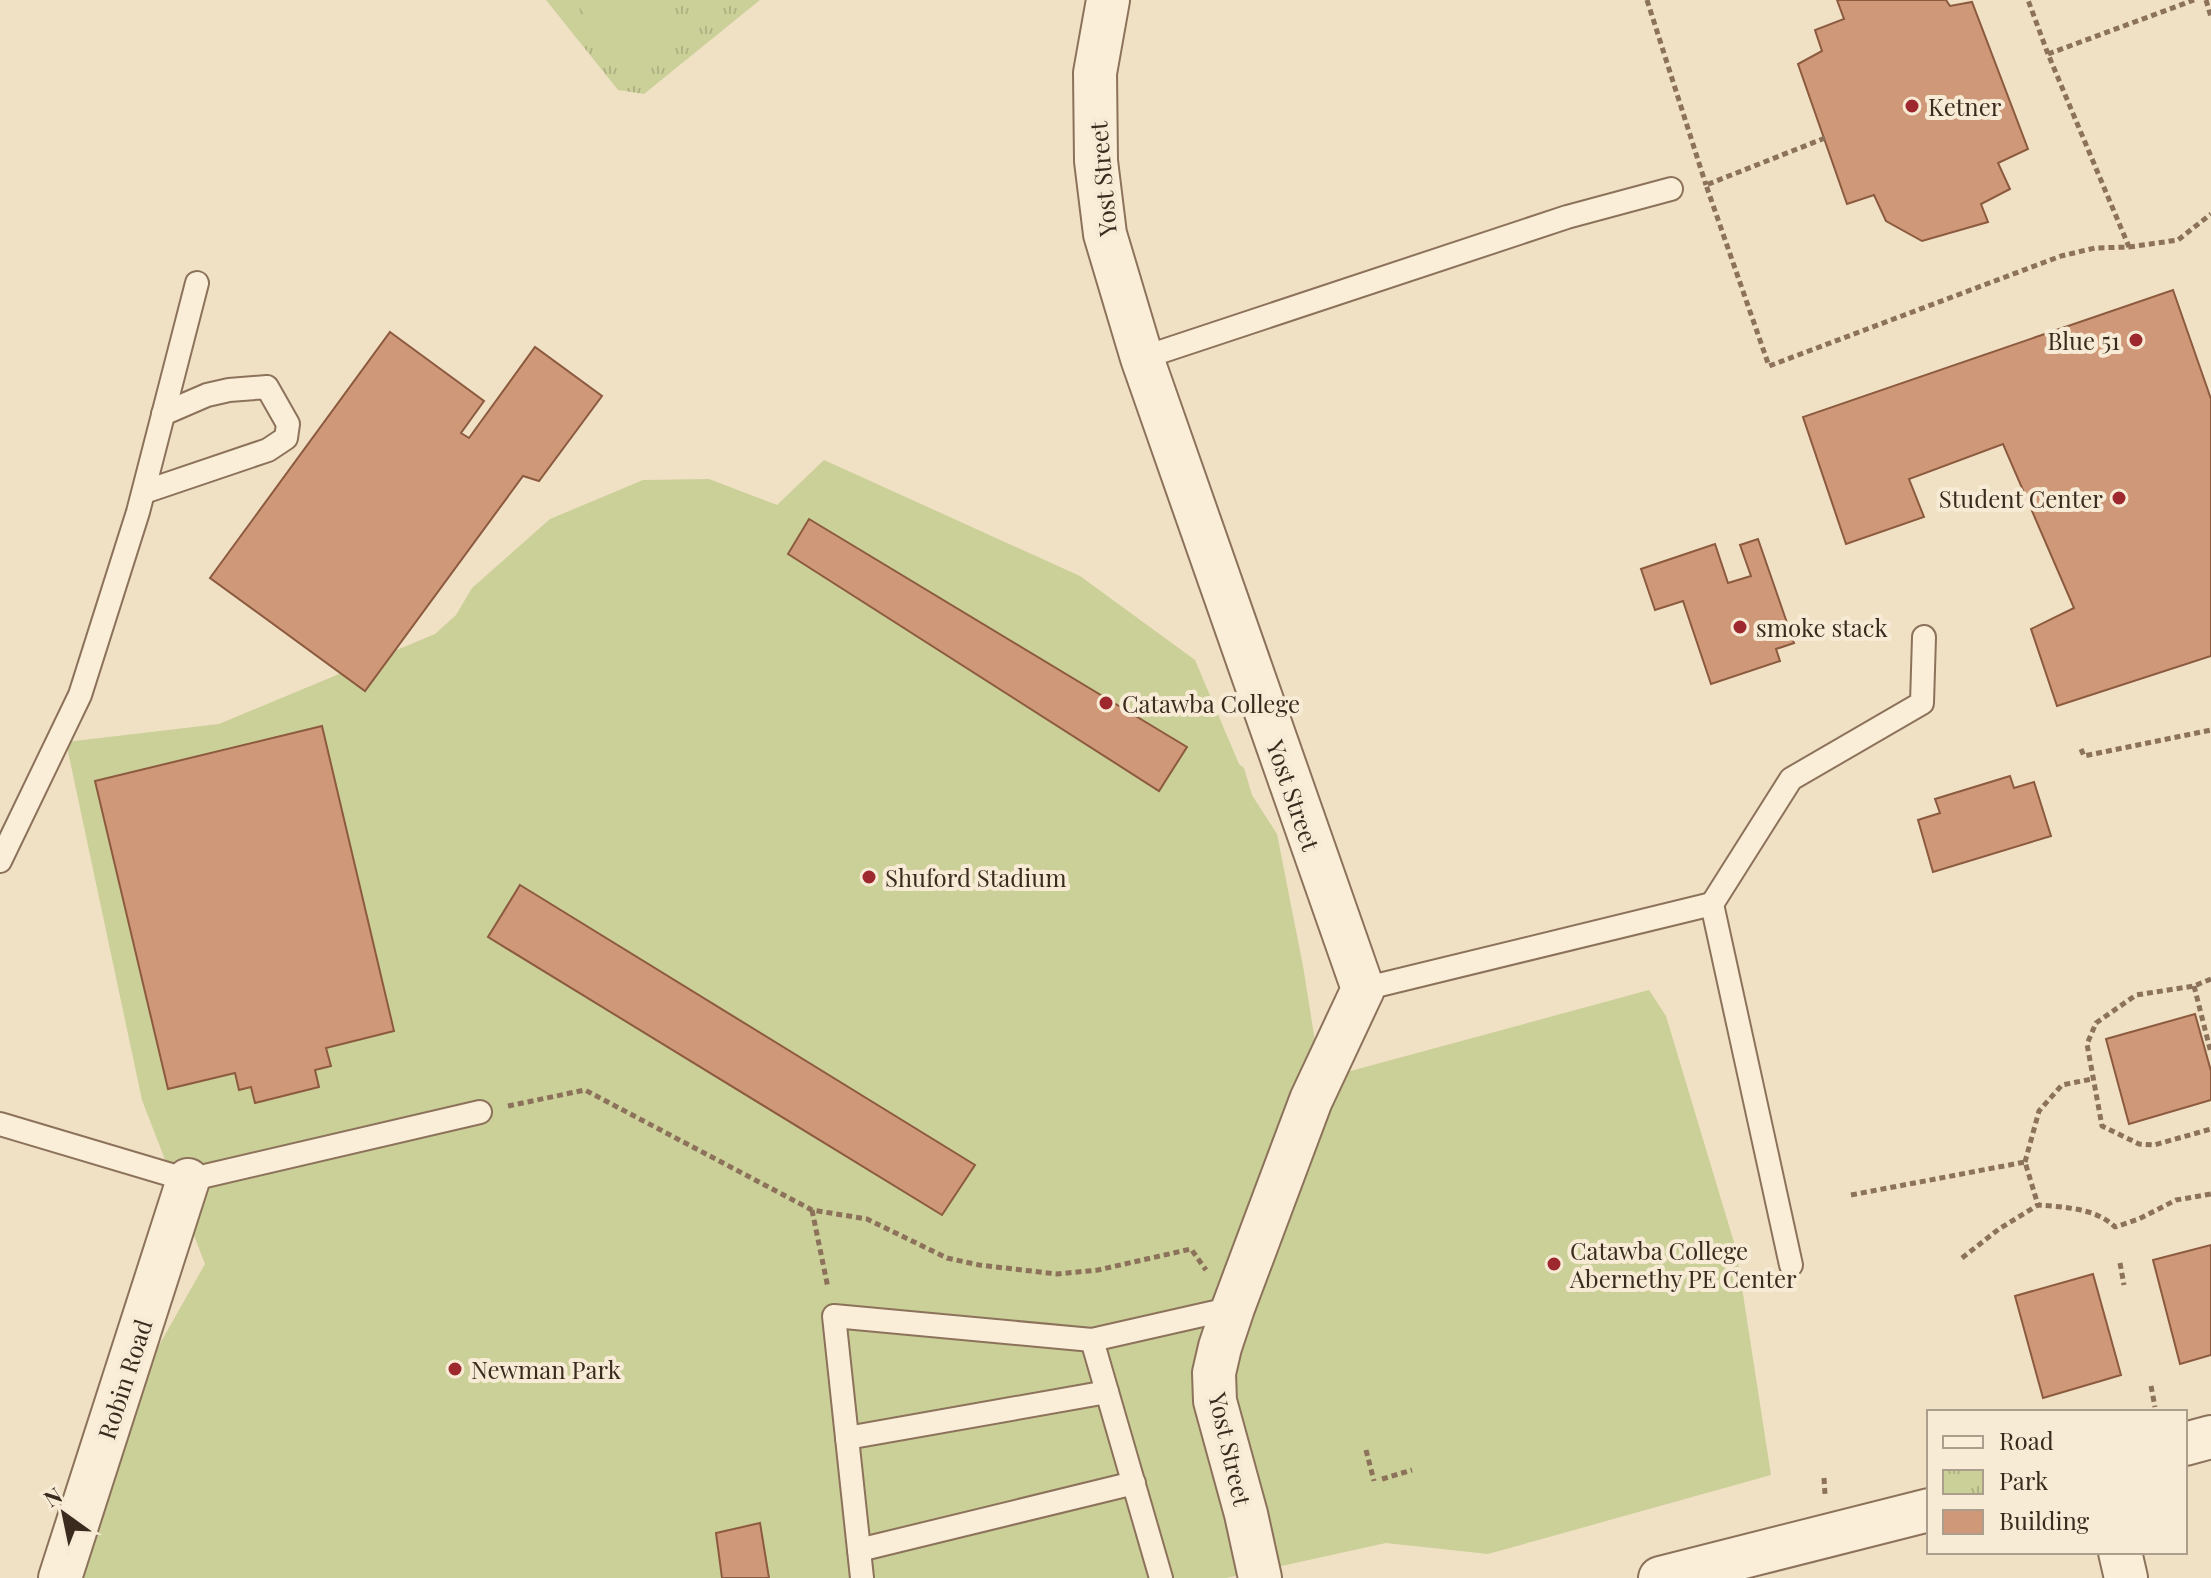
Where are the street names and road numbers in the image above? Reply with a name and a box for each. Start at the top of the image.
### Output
street label: Yost Street [1081,120,1123,239]
street label: Yost Street [1260,734,1328,855]
street label: Robin Road [90,1315,158,1443]
street label: Yost Street [1202,1388,1260,1509]

